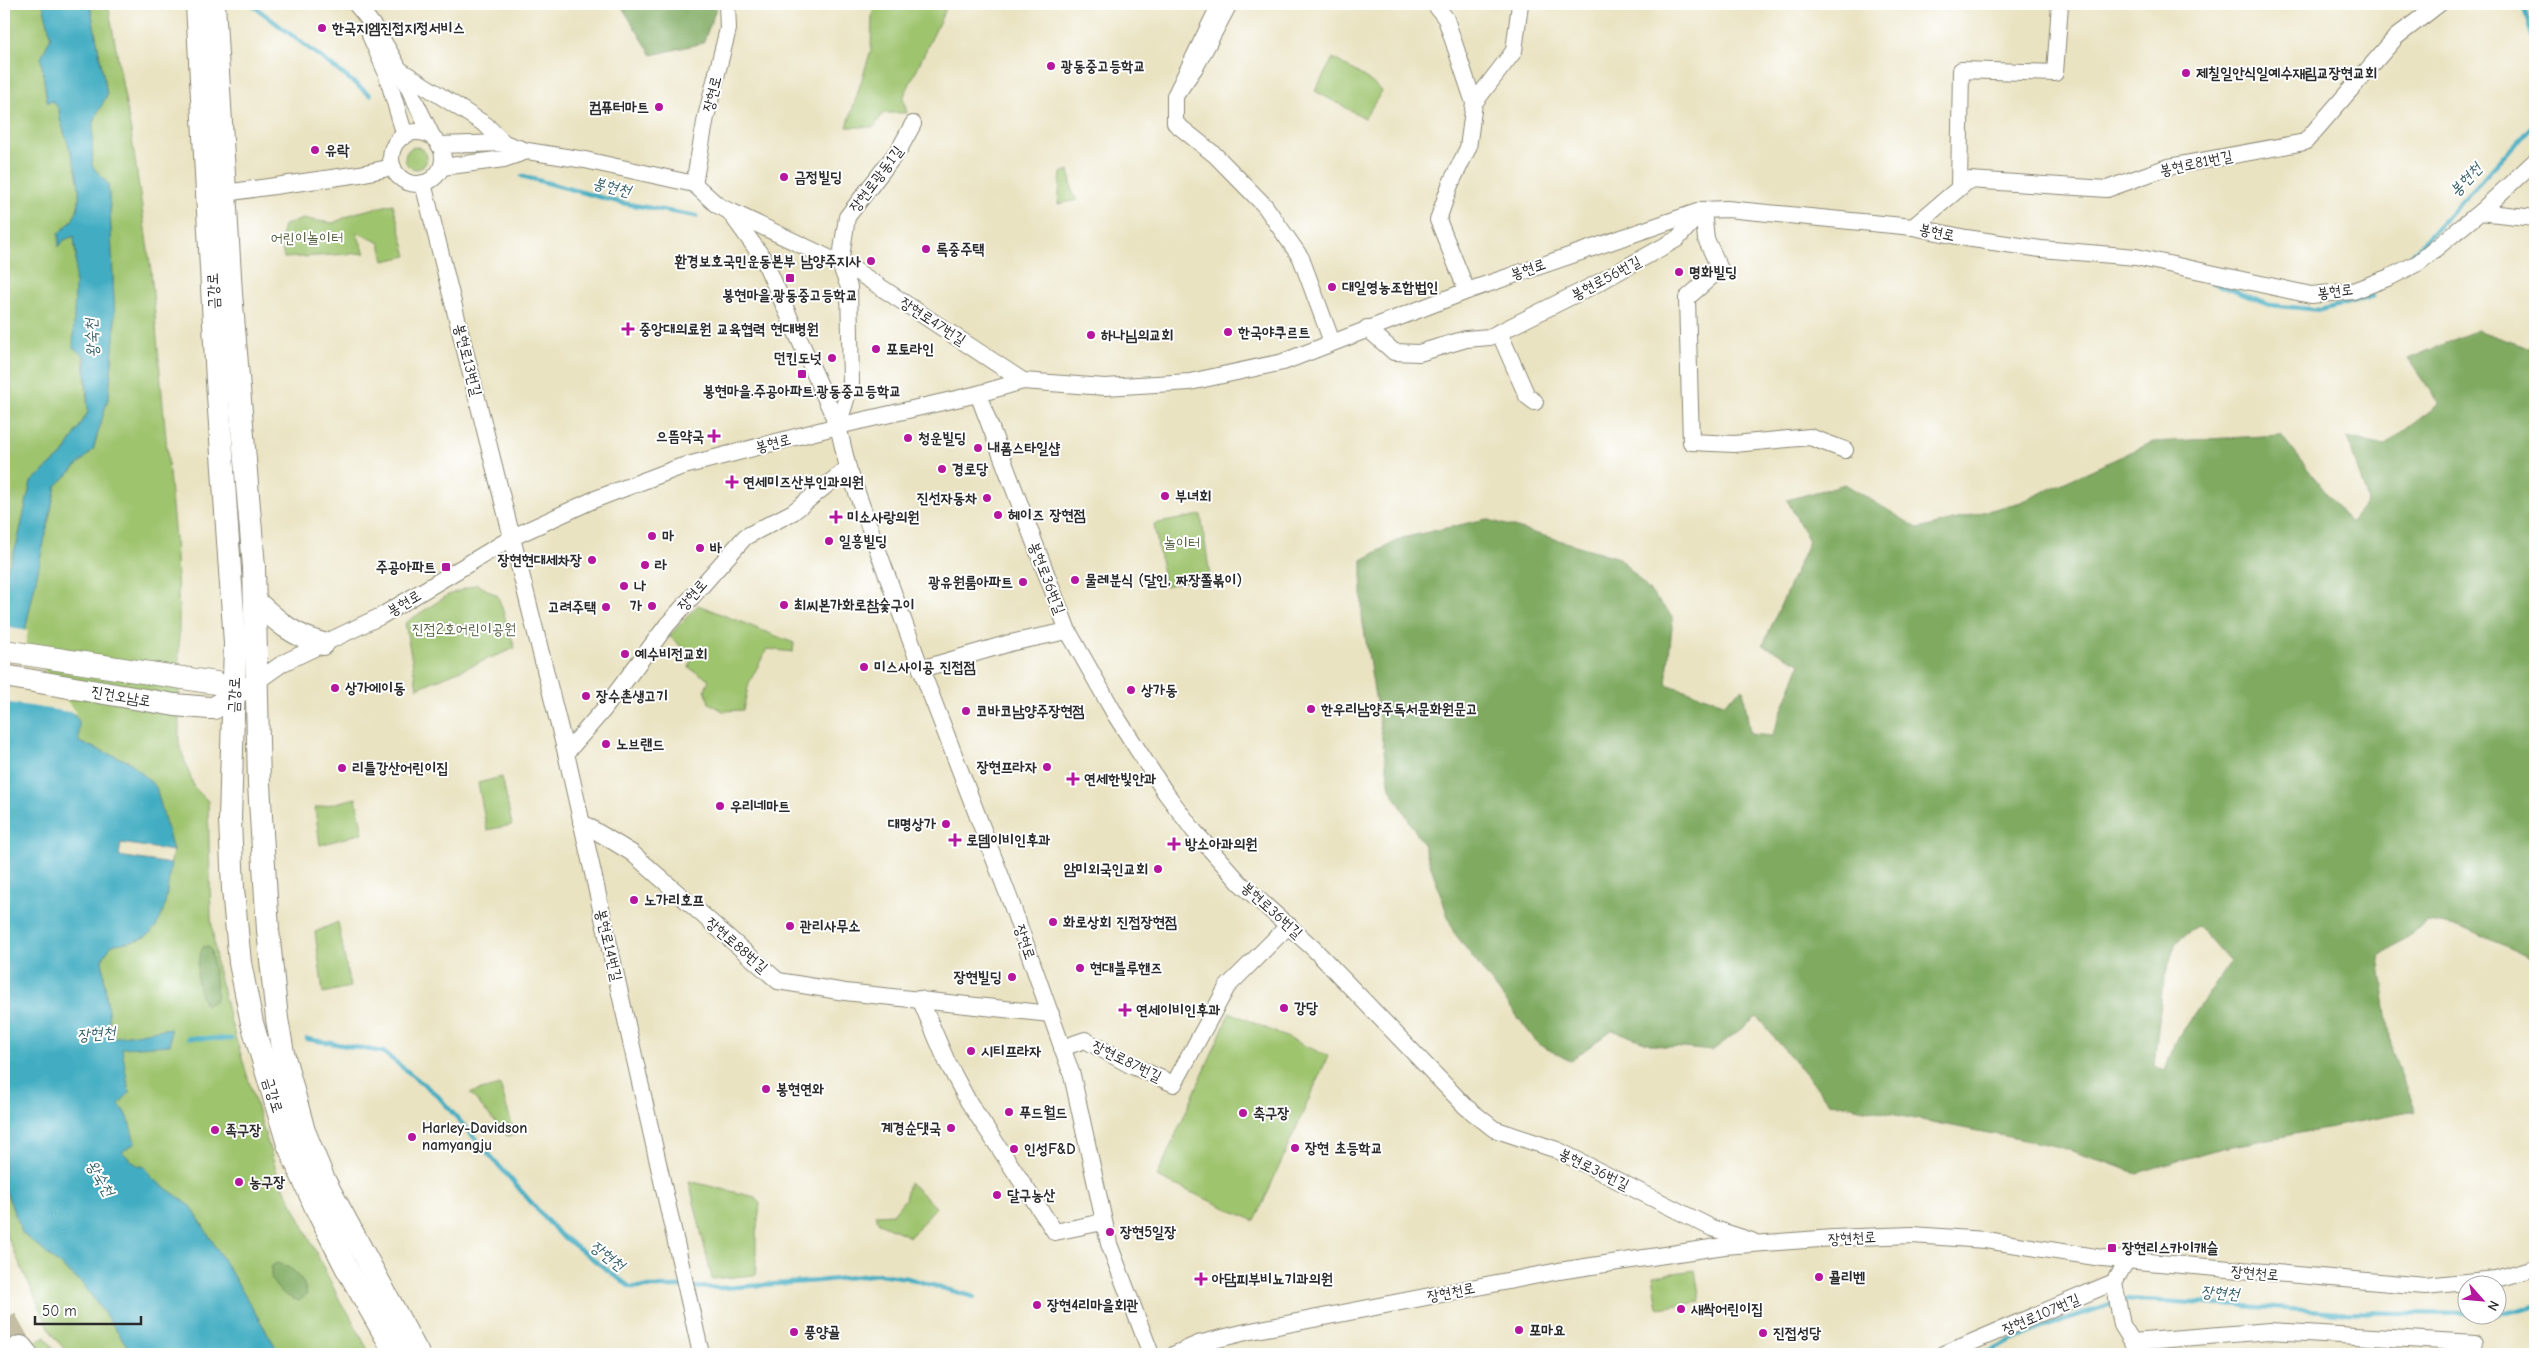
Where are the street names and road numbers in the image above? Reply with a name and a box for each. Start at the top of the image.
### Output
street label: 장현로 [699,74,725,114]
street label: 장현로광동1길 [845,142,907,216]
street label: 봉현로81번길 [2158,147,2234,179]
street label: 봉현로 [1917,219,1957,245]
street label: 봉현로56번길 [1568,252,1644,304]
street label: 봉현로 [1508,255,1548,283]
street label: 금강로 [203,273,223,309]
street label: 봉현로 [2316,280,2354,302]
street label: 장현로47번길 [897,293,969,349]
street label: 봉현로13번길 [450,322,486,398]
street label: 봉현로 [753,430,793,456]
street label: 봉현로36번길 [1025,539,1069,617]
street label: 장현로 [673,575,711,615]
street label: 봉현로 [384,586,424,620]
street label: 금강로 [224,677,244,713]
street label: 진건오남로 [90,682,152,710]
street label: 봉현로36번길 [1238,878,1306,942]
street label: 봉현로14번길 [592,907,626,983]
street label: 장현로88번길 [702,913,772,977]
street label: 장현로 [1011,922,1039,962]
street label: 장현로87번길 [1089,1036,1165,1086]
street label: 금강로 [259,1075,287,1115]
street label: 봉현로36번길 [1556,1144,1632,1194]
street label: 장현천로 [1827,1228,1877,1248]
street label: 장현천로 [2230,1262,2280,1284]
street label: 장현천로 [1426,1279,1476,1305]
street label: 장현로107번길 [1999,1290,2083,1338]

